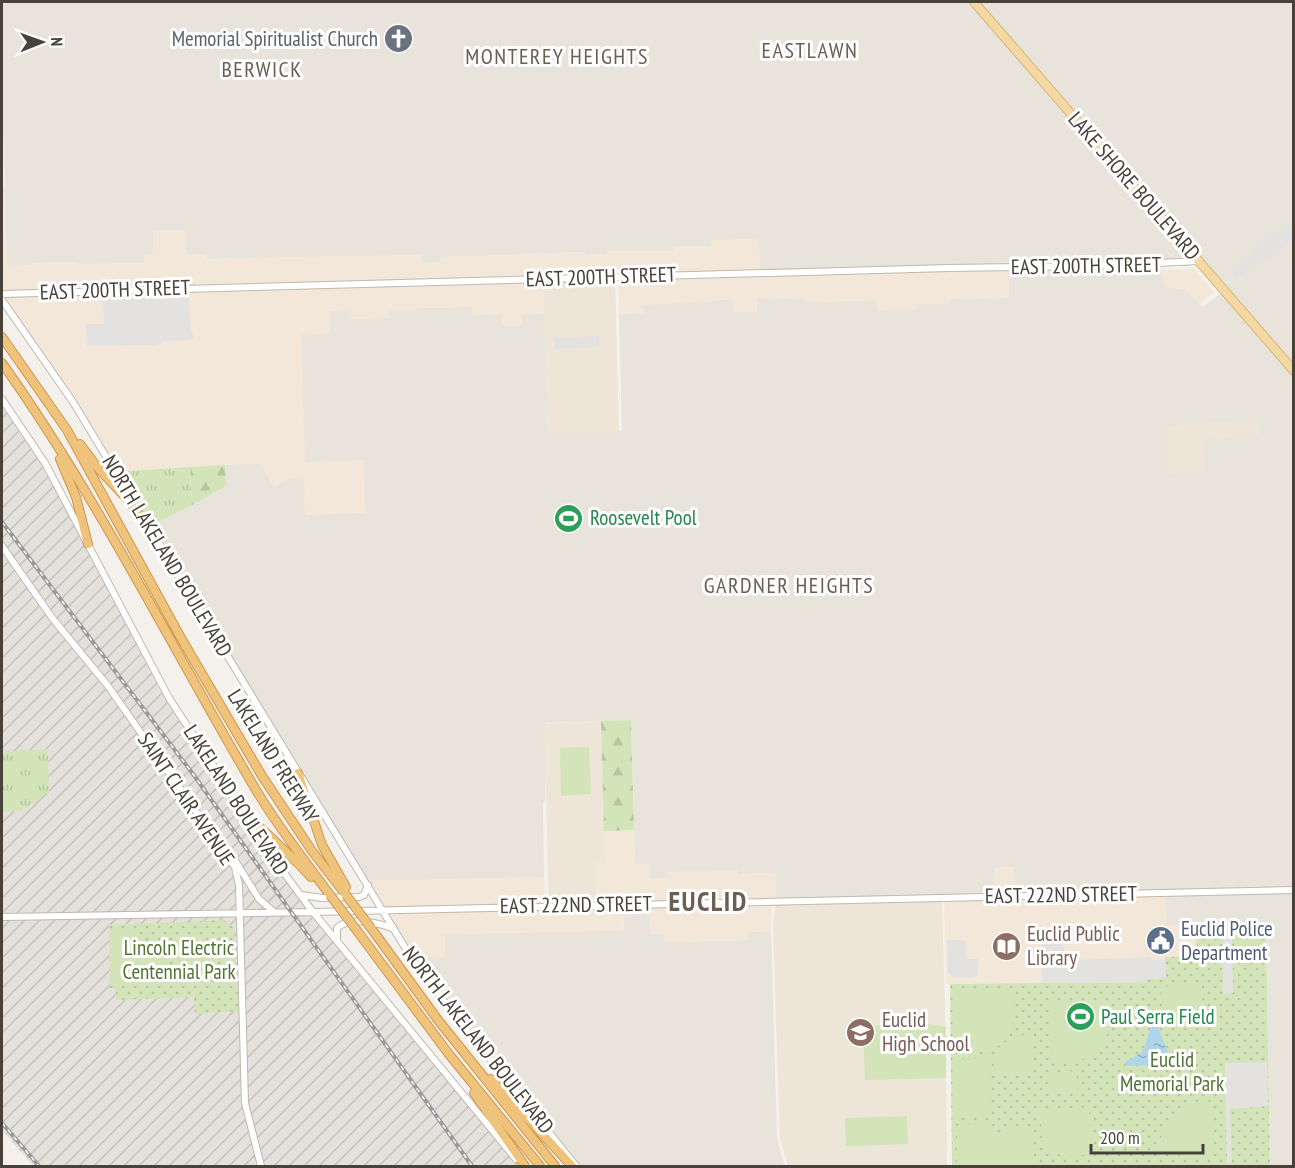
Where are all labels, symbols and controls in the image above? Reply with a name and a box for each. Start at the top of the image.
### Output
north arrow [12,12,72,72]
church icon: Memorial Spiritualist Church [383,23,415,55]
place label: Memorial Spiritualist Church [172,25,378,52]
district label: EASTLAWN [762,36,858,64]
text: N [47,37,67,46]
district label: MONTEREY HEIGHTS [465,42,649,70]
district label: BERWICK [222,55,303,83]
street label: LAKE SHORE BOULEVARD [1063,106,1206,265]
street label: EAST 200TH STREET [1011,251,1162,280]
street label: EAST 200TH STREET [525,260,677,293]
street label: EAST 200TH STREET [39,273,191,306]
street label: NORTH LAKELAND BOULEVARD [96,450,238,662]
sports icon: Roosevelt Pool [553,502,585,534]
place label: Roosevelt Pool [590,504,697,531]
district label: GARDNER HEIGHTS [704,571,874,599]
street label: LAKELAND FREEWAY [222,684,325,828]
street label: LAKELAND BOULEVARD [178,720,295,880]
street label: SAINT CLAIR AVENUE [132,727,241,870]
street label: EAST 222ND STREET [985,880,1138,909]
district label: EUCLID [668,884,748,918]
street label: EAST 222ND STREET [500,890,653,919]
place label: Euclid Police Department [1181,915,1273,966]
place label: Euclid Public Library [1027,920,1120,971]
public building icon: Euclid Police Department [1144,925,1176,957]
library icon: Euclid Public Library [990,930,1022,962]
park label: Lincoln Electric Centennial Park [122,934,236,985]
street label: NORTH LAKELAND BOULEVARD [397,940,560,1139]
sports icon: Paul Serra Field [1064,1001,1096,1033]
place label: Paul Serra Field [1101,1003,1215,1030]
place label: Euclid High School [882,1006,969,1057]
school or university icon: Euclid High School [845,1016,877,1048]
park label: Euclid Memorial Park [1120,1046,1224,1097]
scale bar [1091,1117,1204,1155]
text: 200 m [1100,1126,1140,1149]

